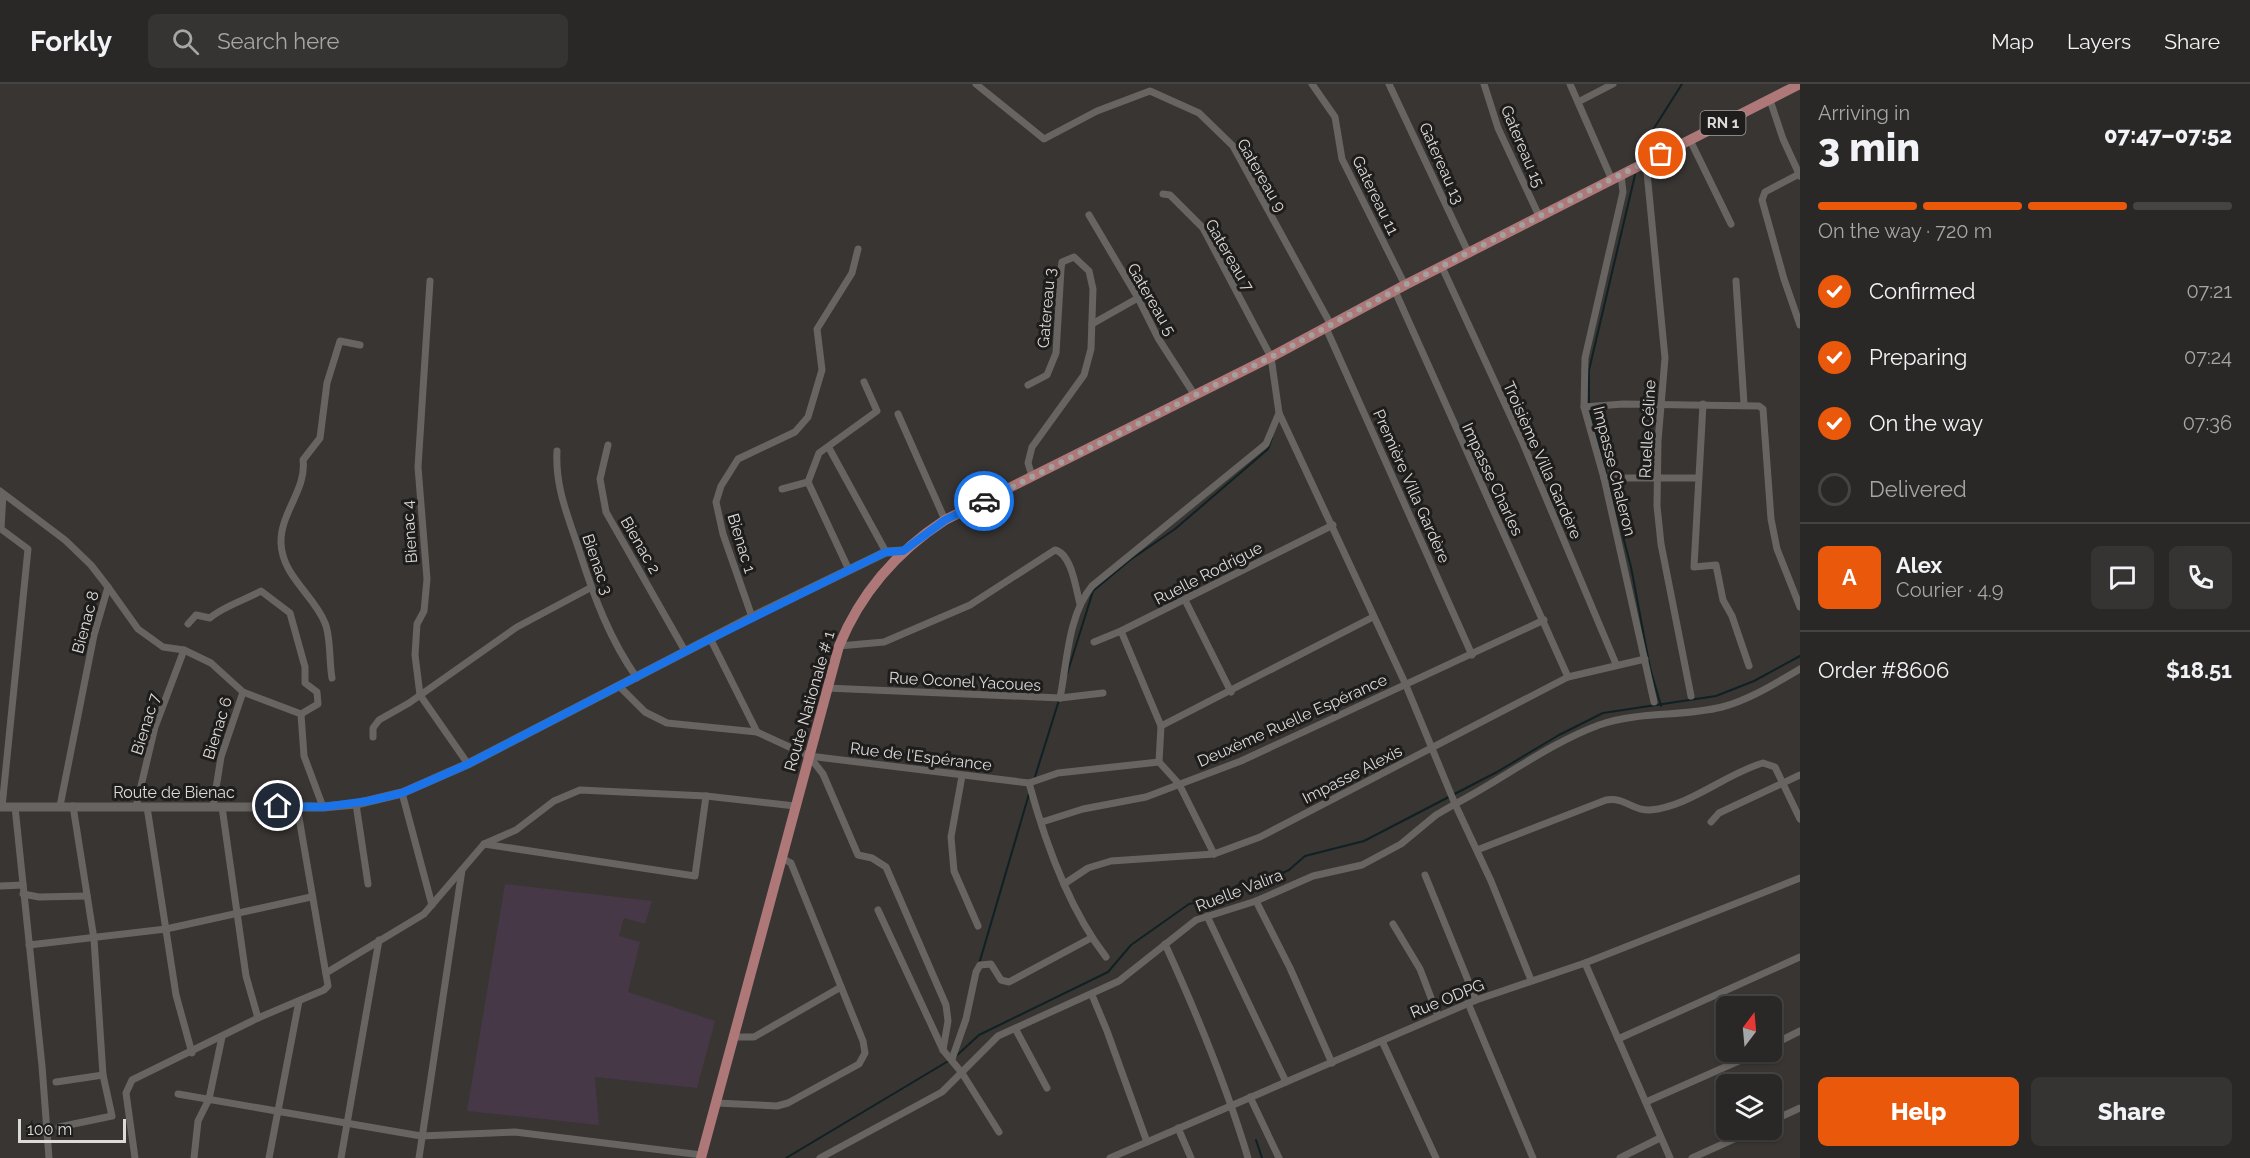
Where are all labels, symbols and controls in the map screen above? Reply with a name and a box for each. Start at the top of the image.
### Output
search box [148,14,568,68]
text: Forkly [30,25,112,58]
icon: search [169,25,202,58]
text: Search here [217,28,339,54]
text: Map [1991,29,2034,54]
text: Layers [2067,29,2131,54]
text: Share [2164,29,2220,54]
text: Arriving in [1818,101,1910,125]
street label: Gatereau 15 [1497,102,1548,190]
road number: RN 1 [1700,111,1746,135]
street label: Gatereau 13 [1415,120,1468,207]
text: 07:47–07:52 [2104,122,2232,148]
text: 3 min [1818,124,1920,170]
pin [1635,128,1686,179]
street label: Gatereau 9 [1233,135,1290,215]
icon: bag [1644,137,1677,170]
street label: Gatereau 11 [1348,153,1403,238]
street label: Gatereau 7 [1201,216,1258,295]
text: On the way · 720 m [1818,219,1992,243]
street label: Gatereau 5 [1123,260,1180,339]
street label: Gatereau 3 [1034,267,1059,349]
icon: check [1818,275,1851,308]
text: Confirmed [1869,278,1976,304]
text: 07:21 [2186,279,2232,303]
icon: check [1818,341,1851,374]
text: Preparing [1869,344,1967,370]
text: 07:24 [2184,345,2232,369]
street label: Troisième Villa Gardère [1499,378,1586,542]
street label: Ruelle Céline [1635,379,1660,479]
street label: Impasse Chaleron [1589,404,1640,538]
street label: Première Villa Gardère [1369,406,1454,566]
icon: check [1818,407,1851,440]
text: On the way [1869,410,1983,436]
text: 07:36 [2183,411,2232,435]
street label: Impasse Charles [1458,420,1527,539]
courier [954,471,1014,531]
text: Delivered [1869,476,1967,502]
icon: car [968,485,1001,518]
street label: Bienac 4 [398,500,421,564]
street label: Bienac 1 [723,511,760,575]
street label: Bienac 2 [617,513,664,577]
street label: Bienac 3 [578,531,617,597]
street label: Ruelle Rodrigue [1151,538,1266,609]
button: chat [2091,546,2154,609]
button: phone [2169,546,2232,609]
text: Alex [1896,552,1942,578]
text: A [1842,564,1857,590]
text: Courier · 4.9 [1896,578,2004,602]
street label: Bienac 8 [68,589,103,655]
street label: Route Nationale # 1 [780,629,839,773]
text: Order #8606 [1818,657,1949,683]
text: $18.51 [2166,657,2232,683]
street label: Rue Oconel Yacoues [888,668,1042,695]
street label: Deuxème Ruelle Espérance [1195,670,1390,771]
street label: Bienac 7 [127,691,164,757]
street label: Bienac 6 [199,695,236,762]
street label: Rue de l'Espérance [849,738,993,775]
street label: Impasse Alexis [1299,741,1405,808]
pin [252,780,303,831]
street label: Route de Bienac [113,783,235,802]
icon: home [261,789,294,822]
street label: Ruelle Valira [1193,865,1285,916]
street label: Rue ODPG [1407,975,1487,1022]
north arrow [1716,996,1782,1062]
map controls [1716,996,1782,1140]
button: layers [1716,1074,1782,1140]
button: Help [1818,1077,2019,1146]
button: Share [2031,1077,2232,1146]
scale bar [18,1116,126,1144]
text: 100 m [27,1120,72,1139]

